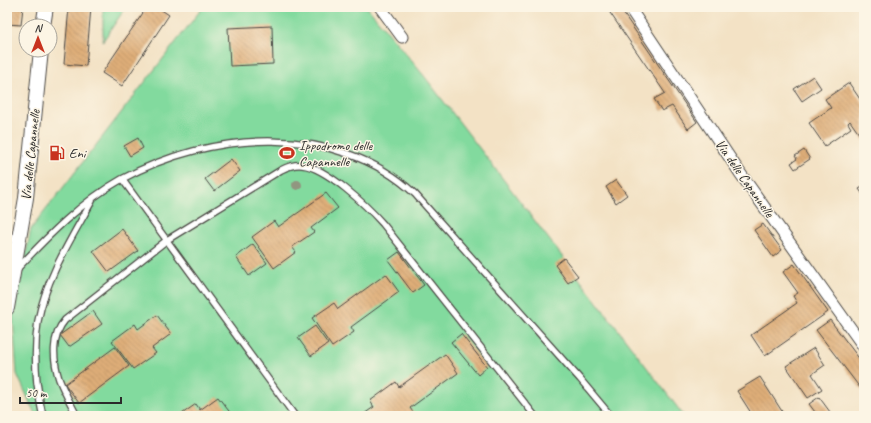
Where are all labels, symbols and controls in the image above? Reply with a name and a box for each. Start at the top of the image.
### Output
north arrow [18,18,58,58]
text: N [35,21,44,35]
street label: Via delle Capannelle [17,107,44,201]
street label: Via delle Capannelle [712,136,778,222]
place label: Ippodromo delle Capannelle [299,137,374,170]
fuel station icon: Eni [48,144,66,162]
sports icon: Ippodromo delle Capannelle [278,144,296,162]
place label: Eni [69,145,88,162]
scale bar [20,379,121,405]
text: 50 m [26,385,48,401]

